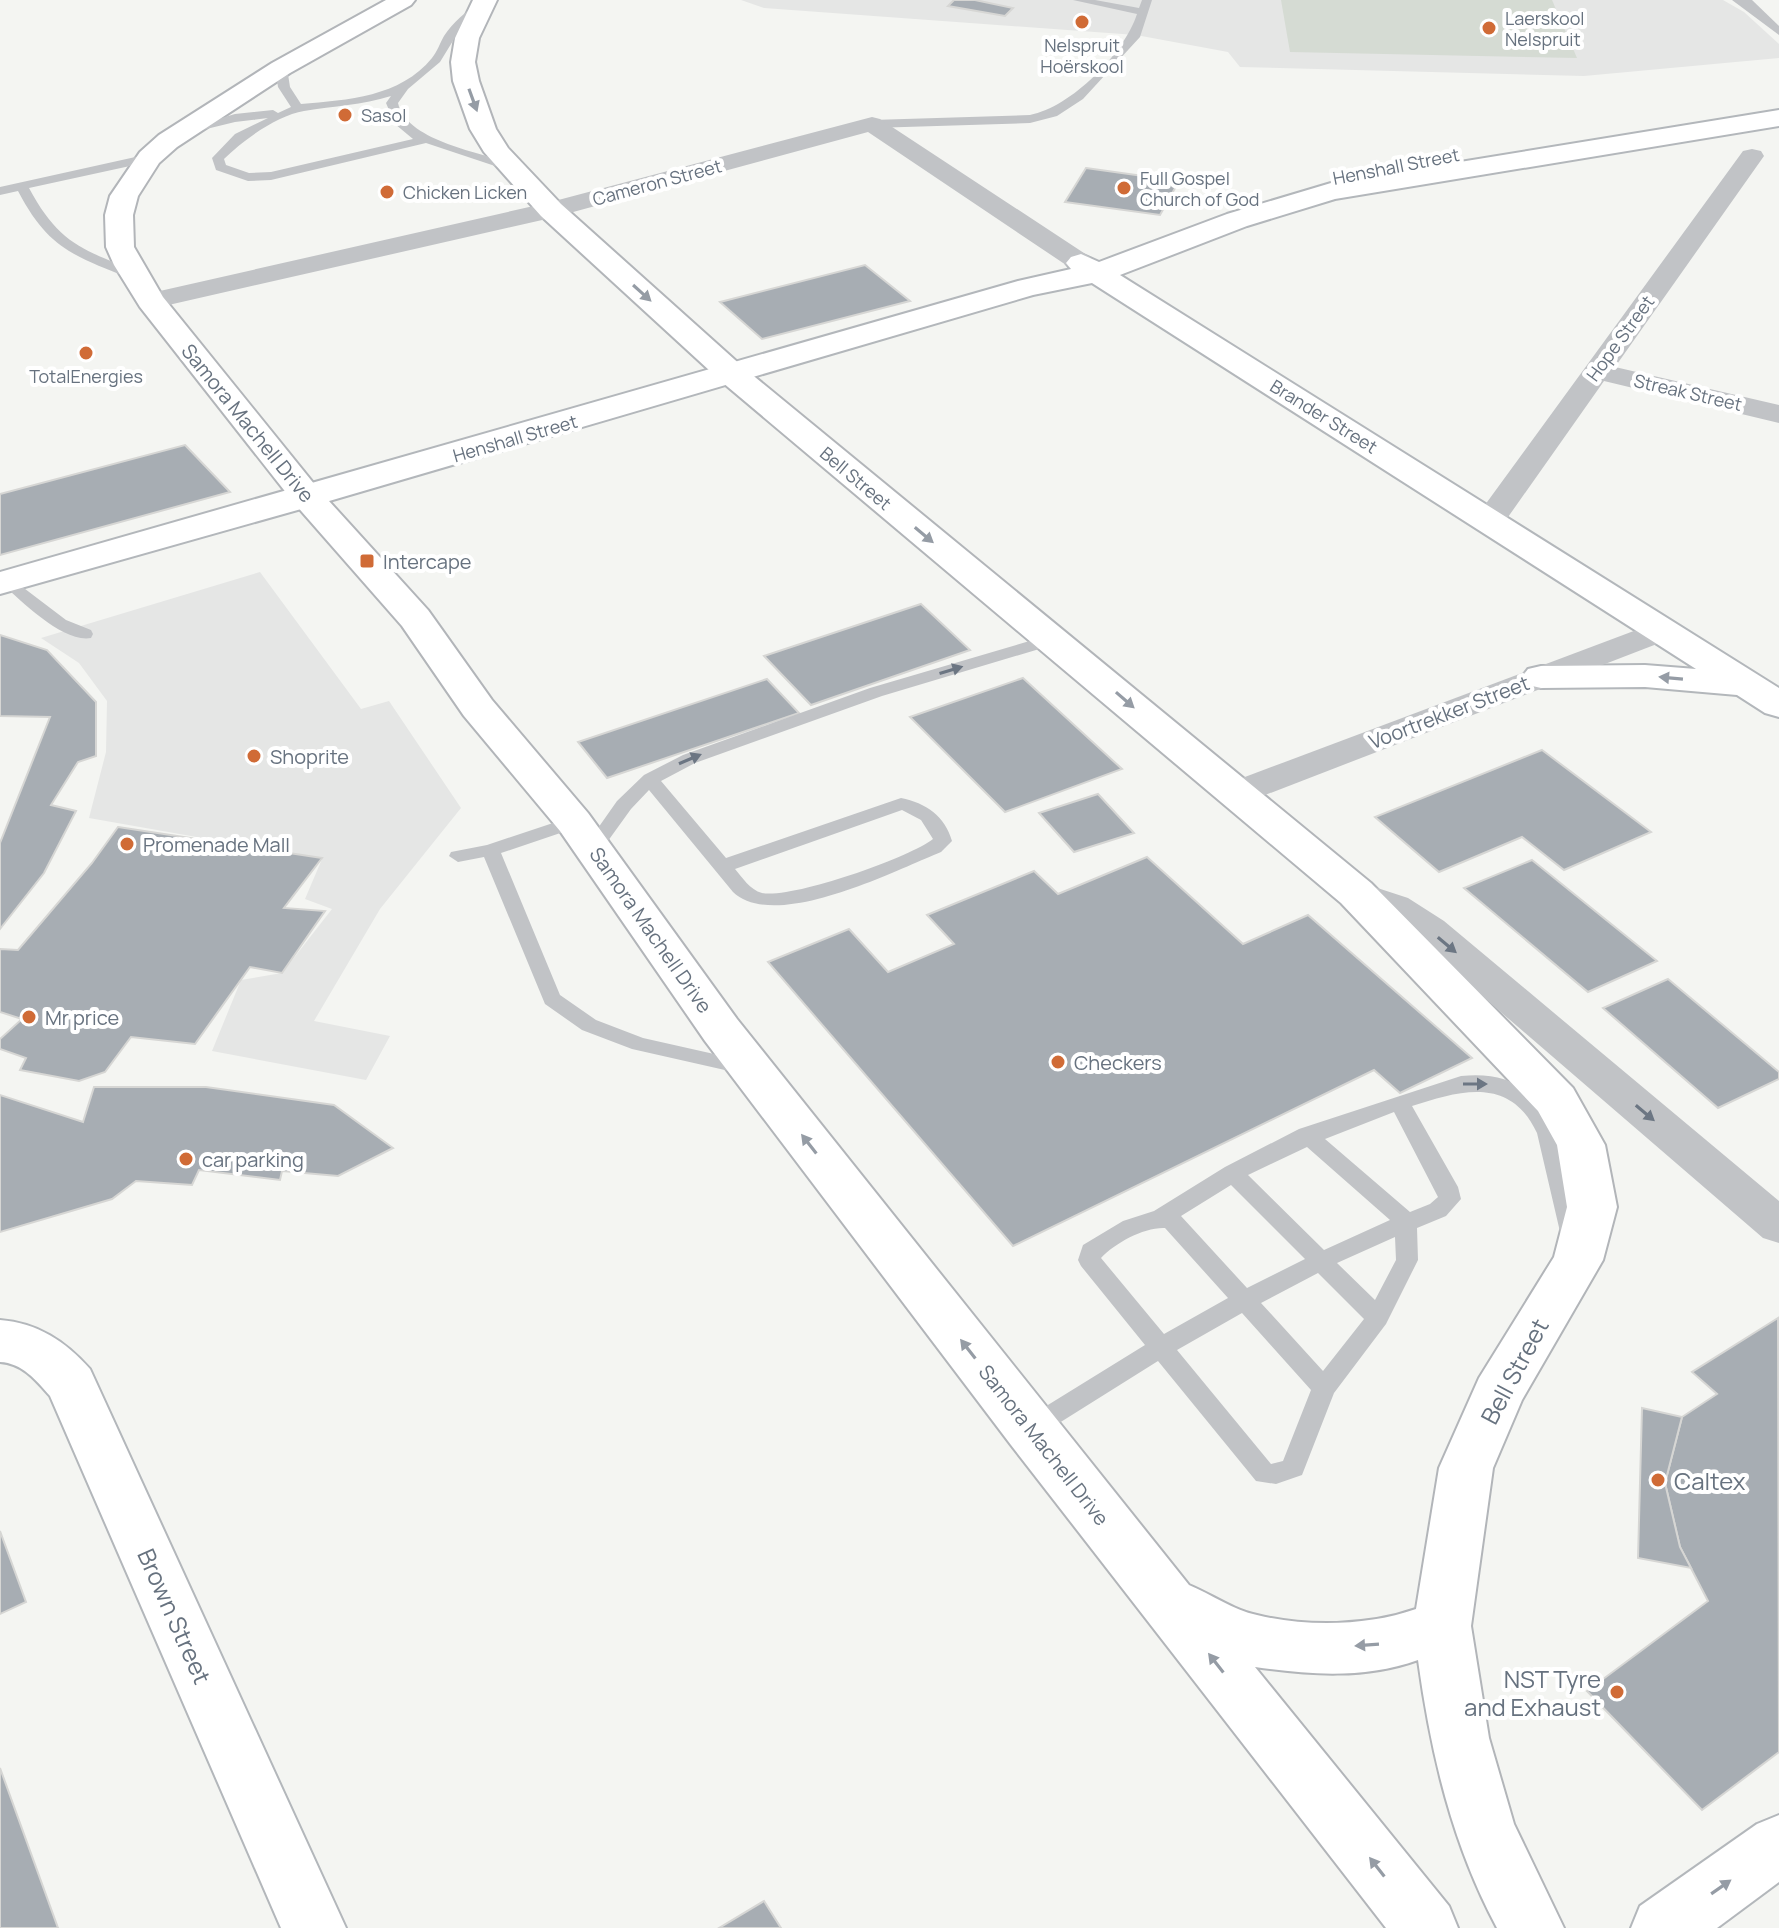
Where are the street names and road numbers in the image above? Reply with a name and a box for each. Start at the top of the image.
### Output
street label: Henshall Street [1331,142,1461,190]
street label: Cameron Street [590,153,724,211]
street label: Hope Street [1581,290,1659,386]
street label: Samora Machell Drive [176,338,320,508]
street label: Streak Street [1632,368,1744,416]
street label: Brander Street [1266,374,1382,458]
street label: Henshall Street [450,409,580,467]
street label: Bell Street [815,441,897,515]
street label: Voortrekker Street [1365,669,1533,755]
street label: Samora Machell Drive [584,842,718,1018]
street label: Bell Street [1472,1312,1556,1430]
street label: Samora Machell Drive [973,1359,1115,1531]
street label: Brown Street [130,1543,220,1689]

